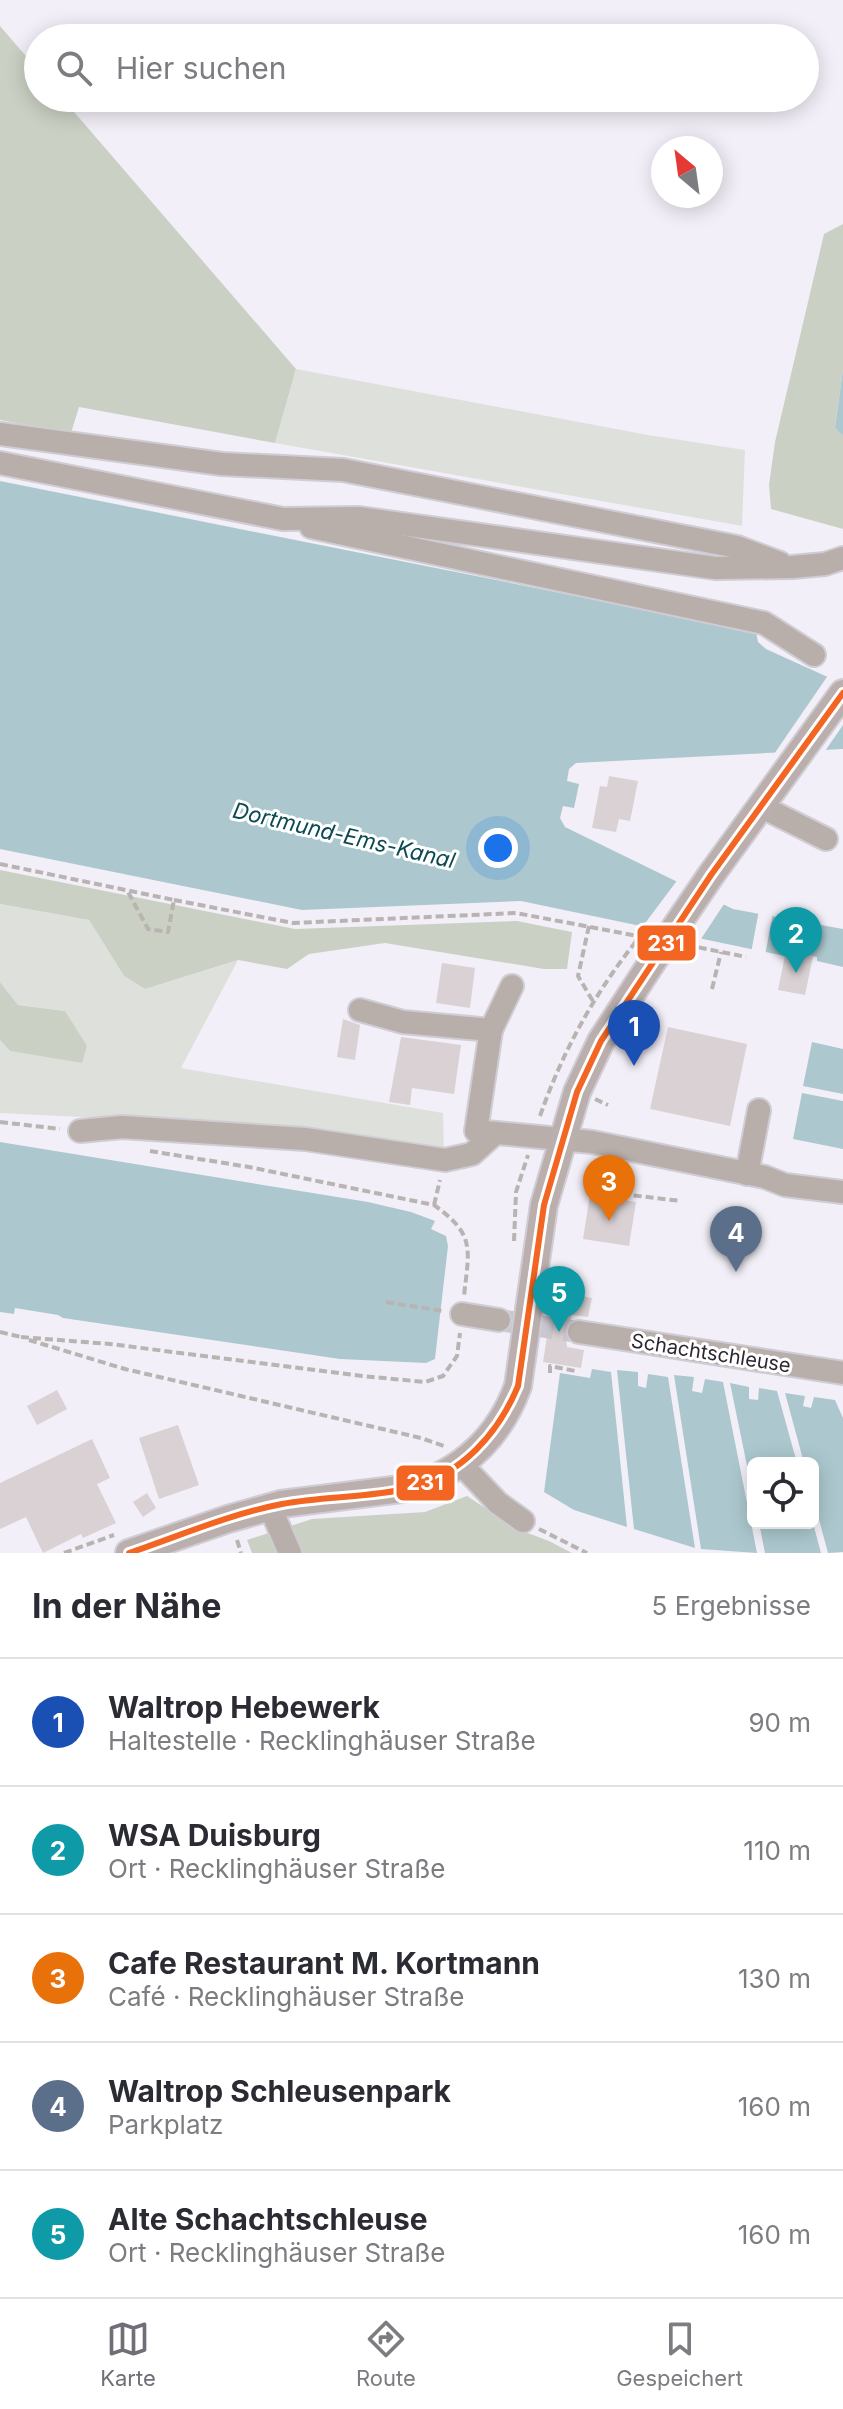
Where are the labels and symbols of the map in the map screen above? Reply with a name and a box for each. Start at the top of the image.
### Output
north arrow [651,136,723,208]
water label: Dortmund-Ems-Kanal [230,797,458,873]
your location [478,828,518,868]
pin: 2 [770,907,822,973]
line badge: 231 [636,924,697,962]
text: 231 [647,930,685,956]
pin: 1 [608,1000,660,1066]
pin: 3 [583,1155,635,1221]
pin: 4 [710,1206,762,1272]
pin: 5 [533,1266,585,1332]
street label: Schachtschleuse [629,1329,793,1377]
line badge: 231 [395,1464,456,1502]
text: 231 [406,1469,444,1495]

